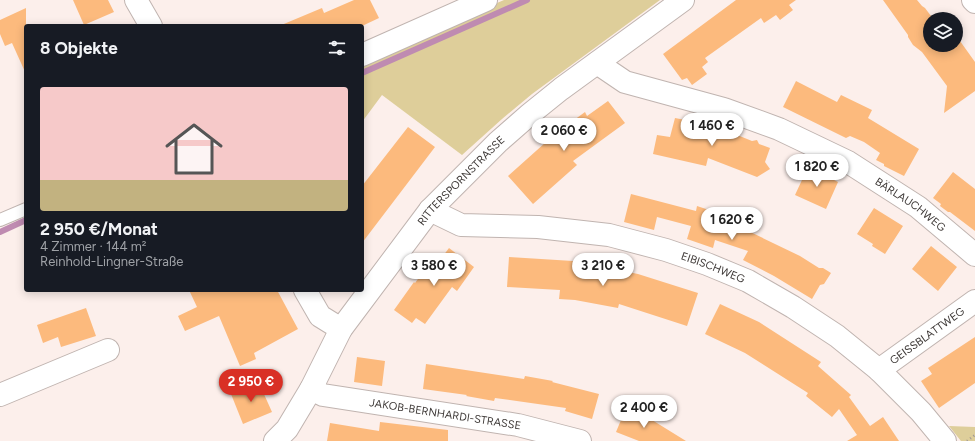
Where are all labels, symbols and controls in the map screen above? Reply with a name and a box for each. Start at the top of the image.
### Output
map controls [923,12,963,52]
button: layers [923,12,963,52]
icon: filters [326,37,348,59]
text: 8 Objekte [40,38,118,58]
icon: home [158,113,230,185]
pin: 1 460 € [675,113,749,147]
pin: 2 060 € [527,118,601,152]
text: 1 460 € [690,118,734,133]
text: 2 060 € [540,123,588,138]
street label: RITTERSPORNSTRASSE [414,133,507,228]
pin: 1 820 € [780,154,854,188]
text: 1 820 € [795,159,839,174]
street label: BÄRLAUCHWEG [873,175,948,234]
pin: 1 620 € [695,207,769,241]
text: 1 620 € [710,212,754,227]
text: 2 950 €/Monat [40,219,158,239]
text: 4 Zimmer · 144 m² [40,239,146,254]
street label: EIBISCHWEG [679,249,747,286]
pin: 3 580 € [397,253,471,287]
pin: 3 210 € [566,253,640,287]
text: Reinhold-Lingner-Straße [40,254,183,269]
text: 3 580 € [411,258,457,273]
text: 3 210 € [581,258,625,273]
street label: GEISSBLATTWEG [887,304,967,367]
pin: 2 950 € [214,369,288,403]
text: 2 950 € [228,374,274,389]
pin: 2 400 € [607,395,681,429]
street label: JAKOB-BERNHARDI-STRASSE [368,396,522,432]
text: 2 400 € [620,400,668,415]

